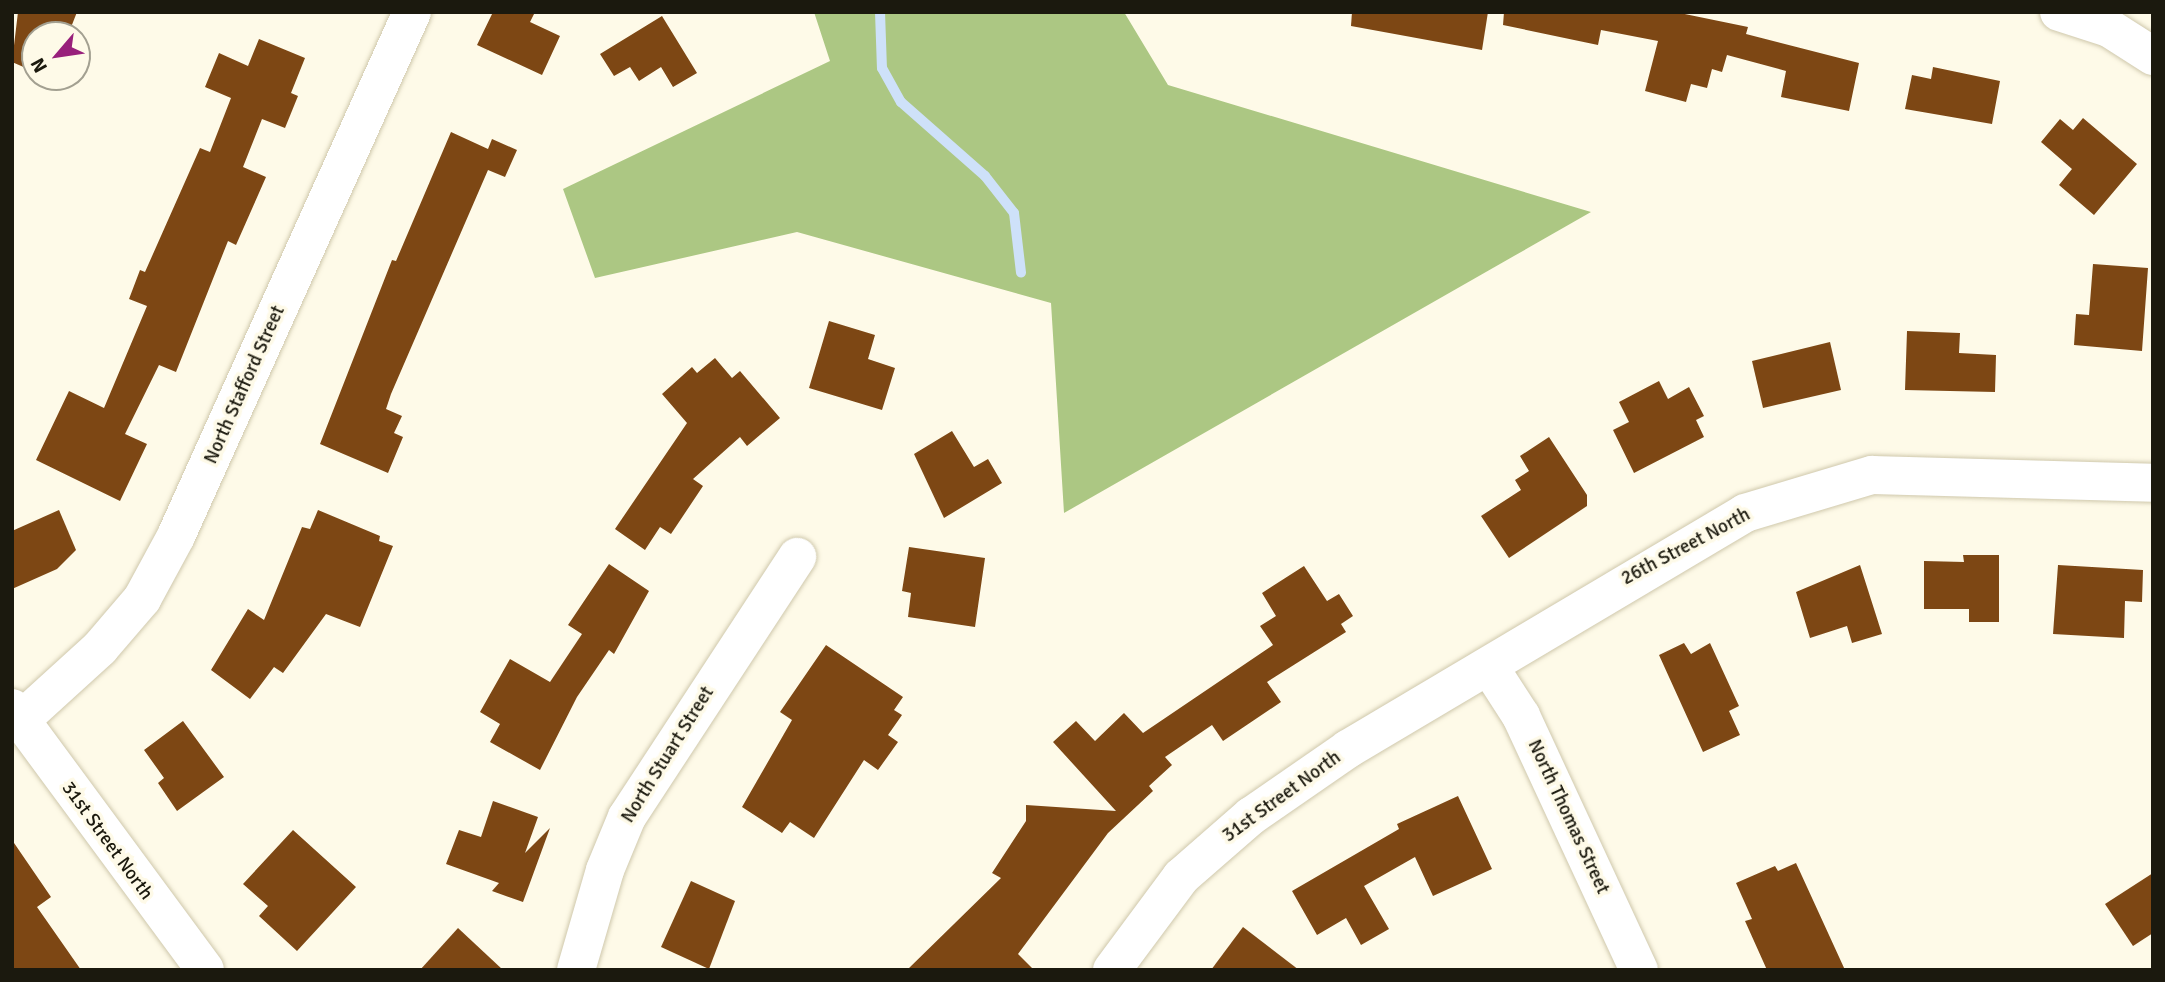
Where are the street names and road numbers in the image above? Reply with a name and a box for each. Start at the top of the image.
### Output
street label: North Stafford Street [200,302,290,468]
street label: 26th Street North [1618,503,1754,591]
street label: North Stuart Street [617,683,719,827]
street label: North Thomas Street [1522,736,1614,898]
street label: 31st Street North [1218,746,1346,848]
street label: 31st Street North [56,777,158,905]

